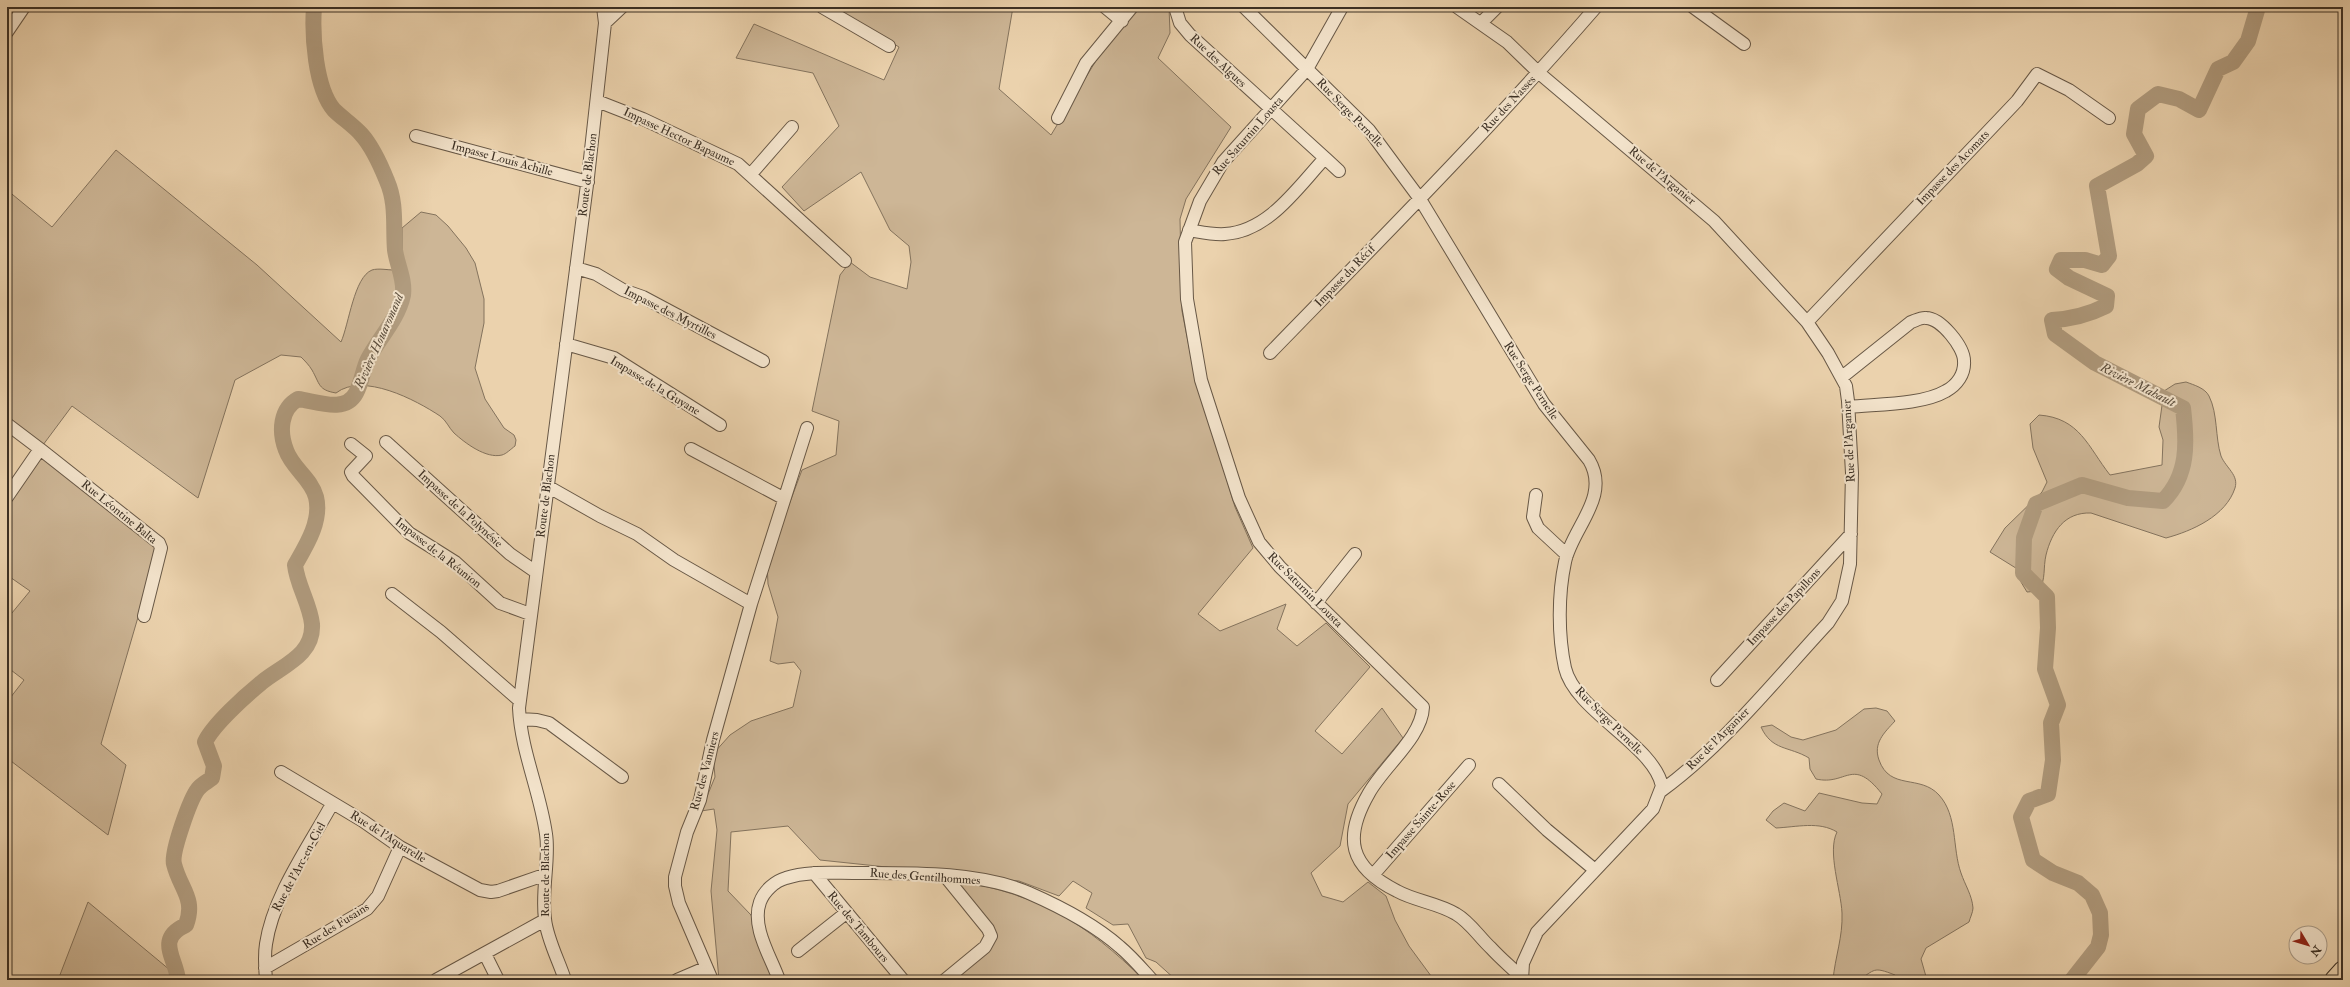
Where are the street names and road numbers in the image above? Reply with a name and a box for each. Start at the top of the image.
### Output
street label: Rue des Algues [1187,31,1249,91]
street label: Rue des Nasses [1479,72,1539,136]
street label: Rue Serge Pernelle [1313,75,1387,151]
street label: Rue Saturnin Lousta [1209,92,1287,179]
street label: Impasse Hector Bapaume [621,105,737,169]
street label: Impasse des Acomats [1913,127,1993,209]
street label: Route de Blachon [575,132,601,218]
street label: Impasse Louis Achille [450,138,554,180]
street label: Rue de l'Arganier [1625,144,1699,209]
street label: Impasse du Récif [1311,240,1380,310]
street label: Impasse des Myrtilles [621,283,719,343]
street label: Rue Serge Pernelle [1500,339,1562,423]
street label: Impasse de la Guyane [607,353,703,419]
street label: Rue de l'Arganier [1839,399,1859,483]
street label: Route de Blachon [533,453,559,539]
street label: Impasse de la Polynésie [414,467,506,551]
street label: Rue Léontine Balta [78,477,161,548]
street label: Impasse de la Réunion [392,514,484,592]
street label: Rue Saturnin Lousta [1264,549,1346,631]
street label: Impasse des Papillons [1744,565,1824,649]
street label: Rue Serge Pernelle [1572,684,1646,758]
street label: Rue de l'Arganier [1683,704,1753,774]
street label: Rue des Vanniers [687,730,723,812]
street label: Impasse Sainte-Rose [1383,778,1459,862]
street label: Rue de l'Aquarelle [347,808,429,866]
street label: Rue de l'Arc-en-Ciel [269,820,329,914]
street label: Route de Blachon [538,833,553,917]
street label: Rue des Gentilhommes [869,866,981,888]
street label: Rue des Tambours [824,888,892,966]
street label: Rue des Fusains [300,900,372,952]

